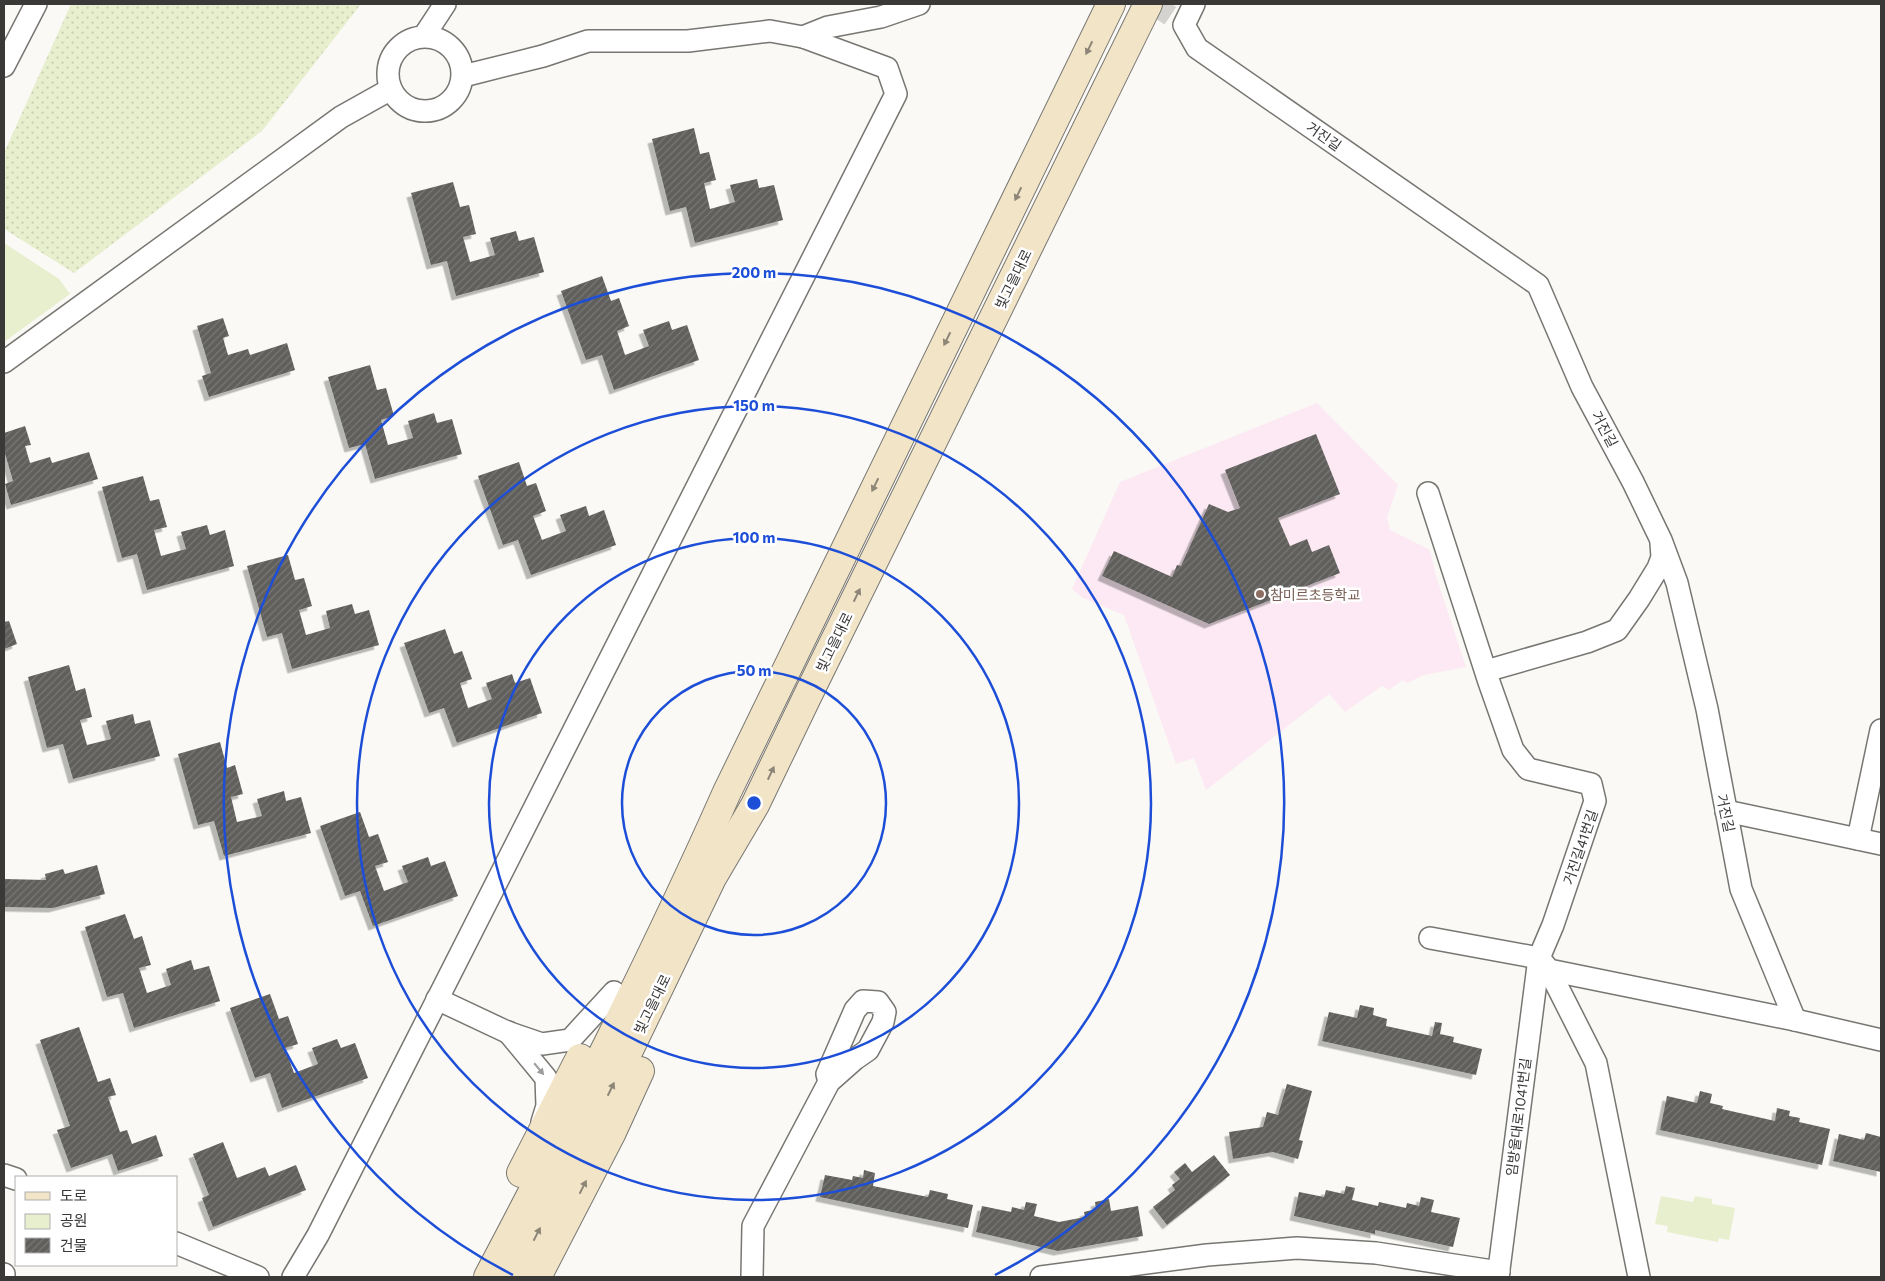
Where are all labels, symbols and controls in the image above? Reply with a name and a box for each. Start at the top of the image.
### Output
one-way arrow [1085,40,1094,55]
street label: 거진길 [1303,118,1345,154]
one-way arrow [1014,186,1022,201]
street label: 빛고을대로 [991,246,1035,312]
text: 200 m [732,263,776,281]
one-way arrow [942,332,951,347]
text: 150 m [733,396,775,414]
street label: 거진길 [1588,408,1622,450]
one-way arrow [871,478,879,492]
text: 100 m [733,528,775,546]
place label: 참미르초등학교 [1270,586,1360,603]
one-way arrow [853,588,861,602]
marker: 참미르초등학교 [1254,588,1266,600]
street label: 빛고을대로 [812,609,856,675]
text: 50 m [737,661,771,679]
one-way arrow [767,766,775,780]
street label: 거진길 [1714,792,1738,834]
centre of rings [745,794,763,812]
street label: 거진길41번길 [1559,807,1601,887]
street label: 빛고을대로 [630,971,674,1037]
street label: 임방울대로1041번길 [1502,1057,1534,1177]
one-way arrow [533,1063,544,1076]
one-way arrow [607,1082,615,1096]
legend [15,1176,178,1266]
one-way arrow [579,1180,587,1195]
text: 도로 [60,1186,88,1204]
text: 공원 [60,1211,88,1229]
one-way arrow [533,1227,541,1241]
text: 건물 [60,1236,88,1254]

